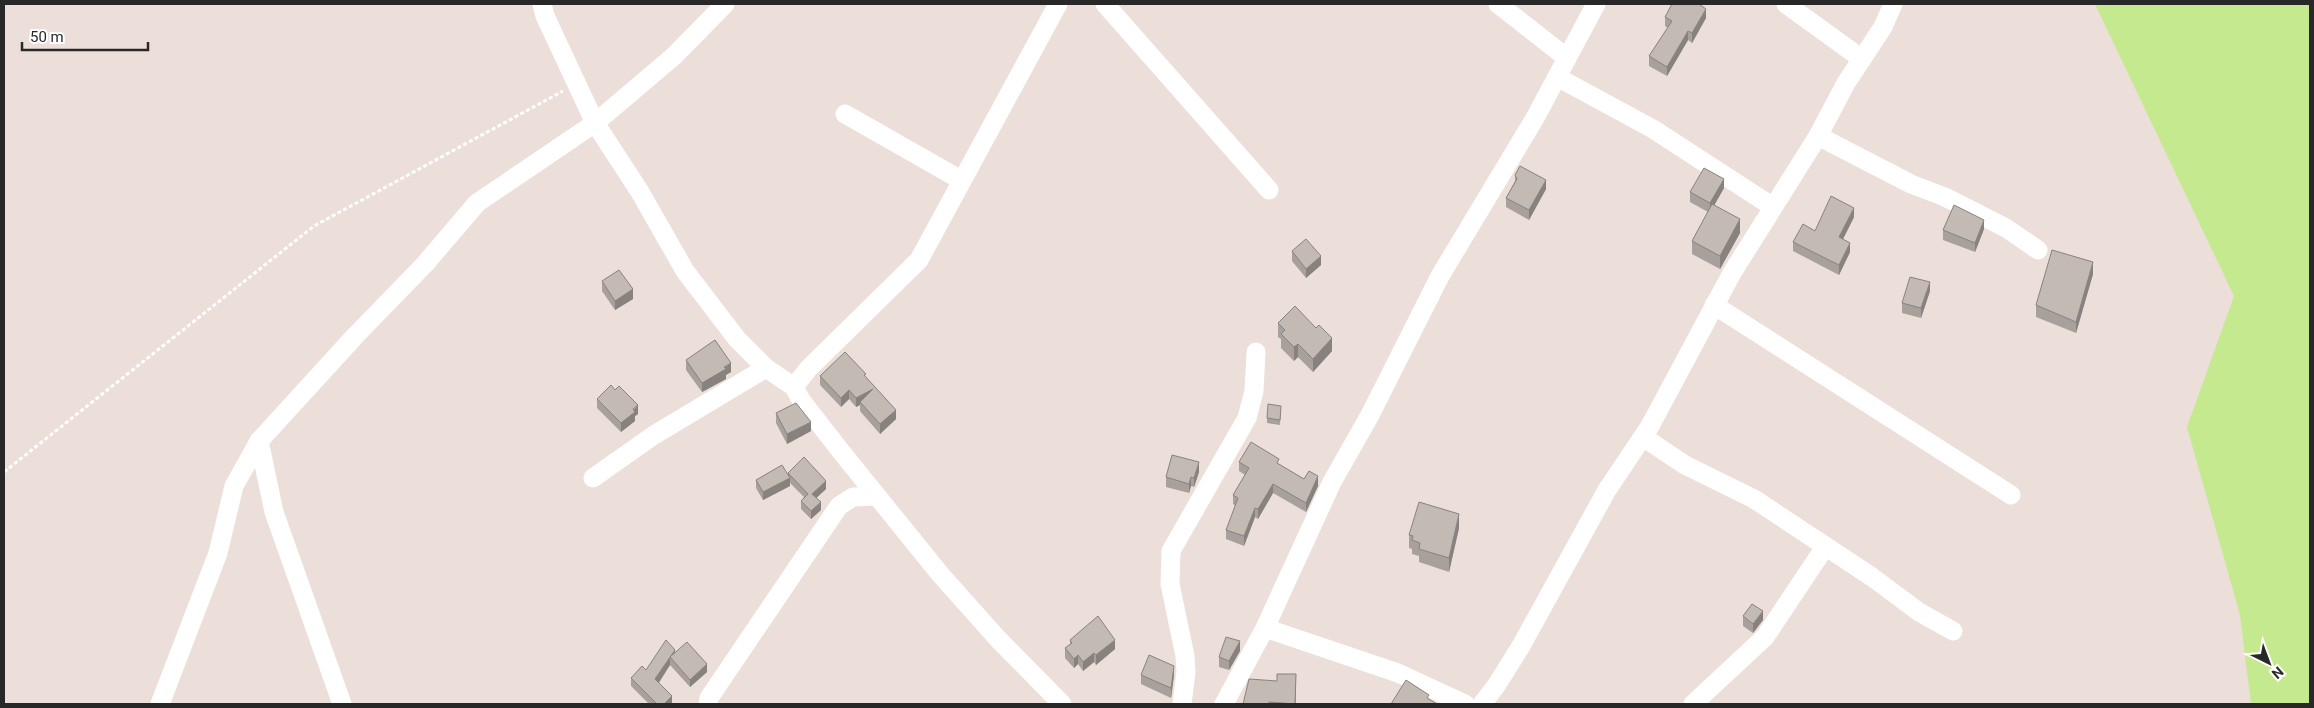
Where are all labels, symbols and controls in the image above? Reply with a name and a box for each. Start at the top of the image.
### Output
scale bar [22,20,149,52]
text: 50 m [30,28,64,46]
north arrow [2244,638,2294,688]
text: N [2269,663,2287,682]

